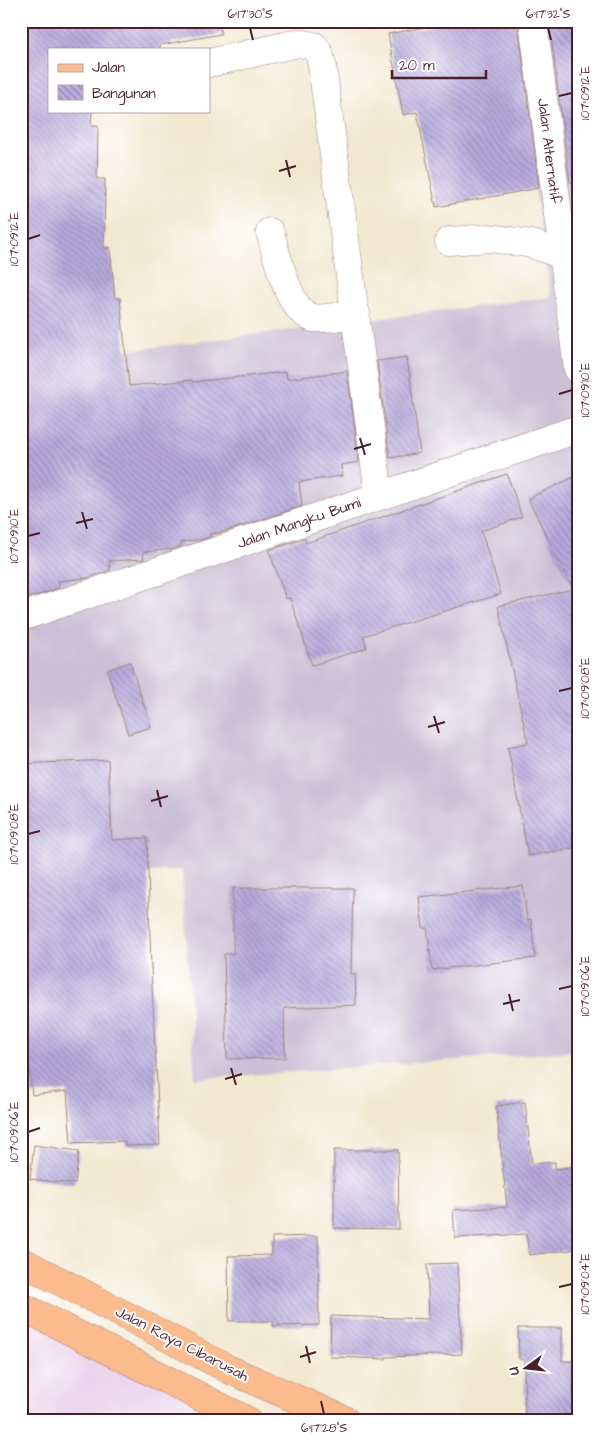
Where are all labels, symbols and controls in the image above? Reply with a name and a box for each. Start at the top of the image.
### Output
text: 6°17'30"S [227,6,273,23]
text: 6°17'32"S [526,6,571,23]
legend [48,48,210,112]
scale bar [392,48,485,80]
text: 20 m [399,55,435,76]
text: Jalan [92,57,126,78]
text: 107°09'12"E [577,66,594,120]
text: Bangunan [92,83,156,105]
street label: Jalan Alternatif [532,97,566,205]
text: 107°09'12"E [6,212,23,266]
text: 107°09'10"E [577,363,594,417]
street label: Jalan Mangku Bumi [234,492,365,555]
text: 107°09'10"E [6,509,23,563]
text: 107°09'08"E [577,658,594,718]
text: 107°09'08"E [6,804,23,864]
text: 107°09'06"E [577,956,594,1016]
text: 107°09'06"E [6,1102,23,1162]
text: 107°09'04"E [577,1253,594,1315]
street label: Jalan Raya Cibarusah [111,1301,253,1388]
north arrow [502,1344,552,1394]
text: U [504,1365,525,1377]
text: 6°17'28"S [301,1420,347,1437]

